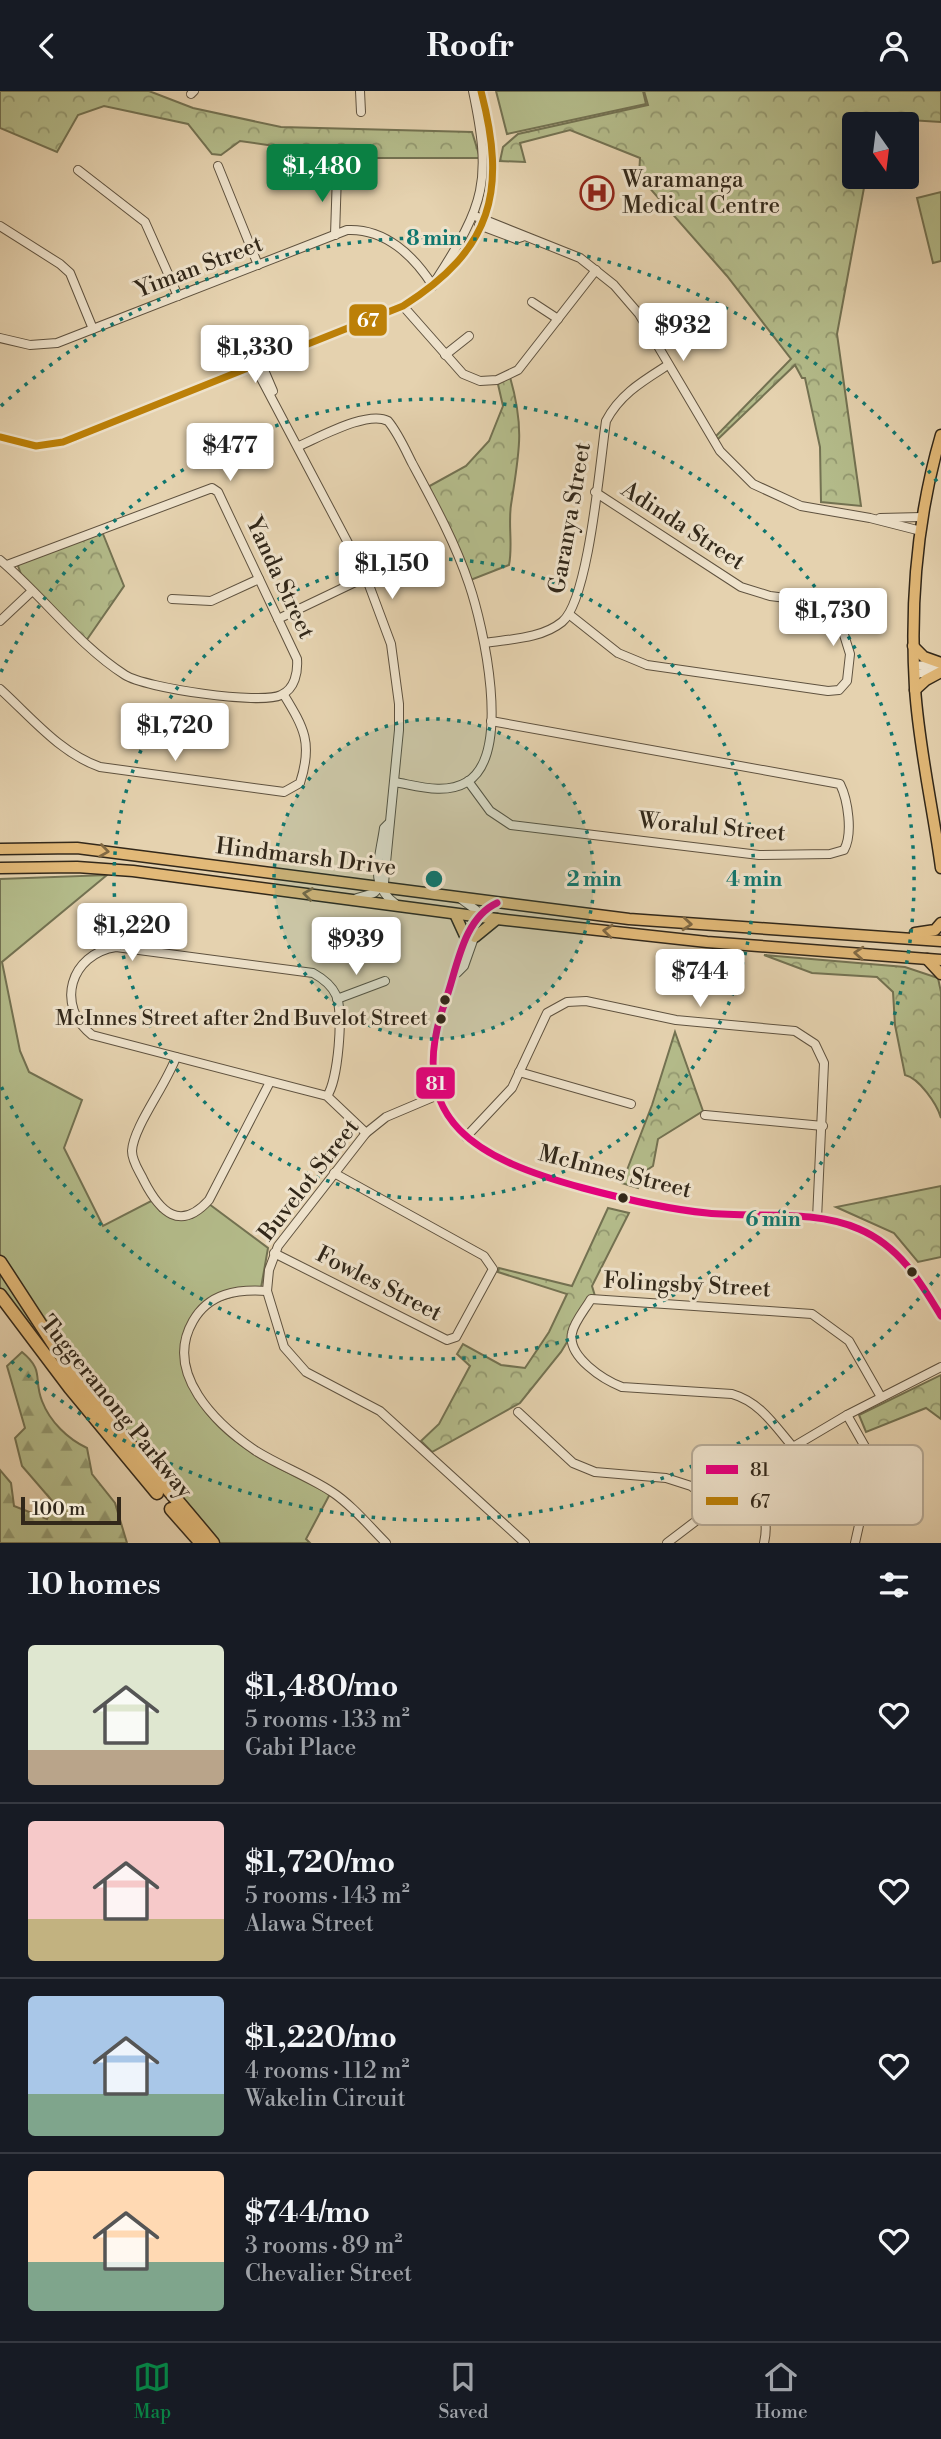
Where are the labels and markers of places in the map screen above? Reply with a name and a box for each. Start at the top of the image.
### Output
pin: $1,480 [265,145,379,204]
place label: Waramanga Medical Centre [621,166,780,220]
hospital icon: Waramanga Medical Centre [578,174,616,212]
pin: $932 [642,303,724,363]
pin: $1,330 [198,325,312,385]
pin: $477 [189,423,271,483]
pin: $1,150 [335,541,449,601]
pin: $1,730 [776,589,890,648]
pin: $1,720 [118,703,232,763]
centre of rings [422,867,446,891]
pin: $1,220 [75,903,189,963]
pin: $939 [315,917,397,977]
pin: $744 [659,949,741,1009]
unlabelled marker [438,993,452,1007]
place label: McInnes Street after 2nd Buvelot Street [55,1006,429,1032]
marker: McInnes Street after 2nd Buvelot Street [434,1012,448,1026]
unlabelled marker [616,1191,630,1205]
unlabelled marker [905,1265,919,1279]

